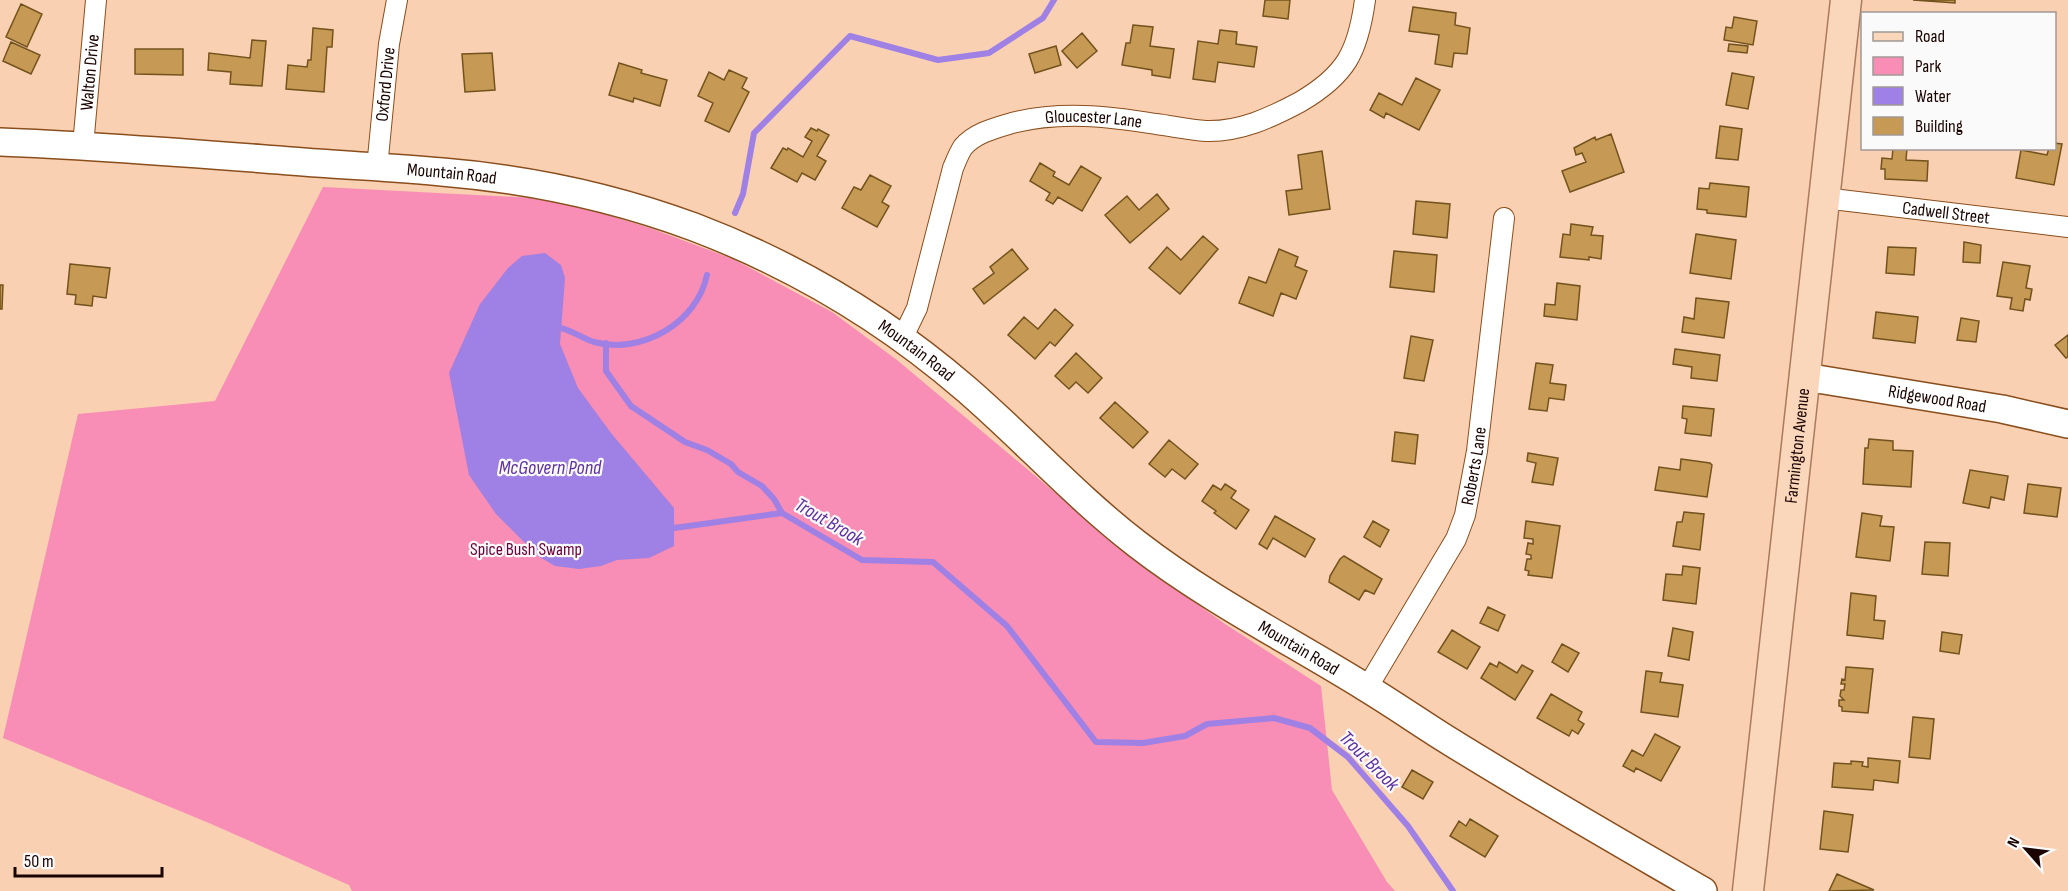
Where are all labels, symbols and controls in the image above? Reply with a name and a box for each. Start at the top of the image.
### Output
legend [1861,12,2056,150]
text: Road [1915,26,1945,47]
street label: Walton Drive [76,33,103,111]
street label: Oxford Drive [371,46,399,123]
text: Park [1915,56,1941,77]
text: Water [1915,86,1951,107]
street label: Gloucester Lane [1044,105,1144,132]
text: Building [1915,116,1963,137]
street label: Mountain Road [406,159,498,188]
street label: Cadwell Street [1901,197,1991,228]
street label: Mountain Road [874,315,959,385]
street label: Ridgewood Road [1887,380,1988,417]
street label: Farmington Avenue [1780,387,1814,504]
street label: Roberts Lane [1457,426,1490,507]
water label: McGovern Pond [499,456,602,480]
water label: Trout Brook [791,493,868,551]
park label: Spice Bush Swamp [470,539,582,560]
street label: Mountain Road [1255,616,1343,679]
water label: Trout Brook [1334,726,1404,796]
north arrow [1996,819,2056,879]
text: N [2004,834,2024,851]
scale bar [15,840,162,878]
text: 50 m [24,851,54,872]

